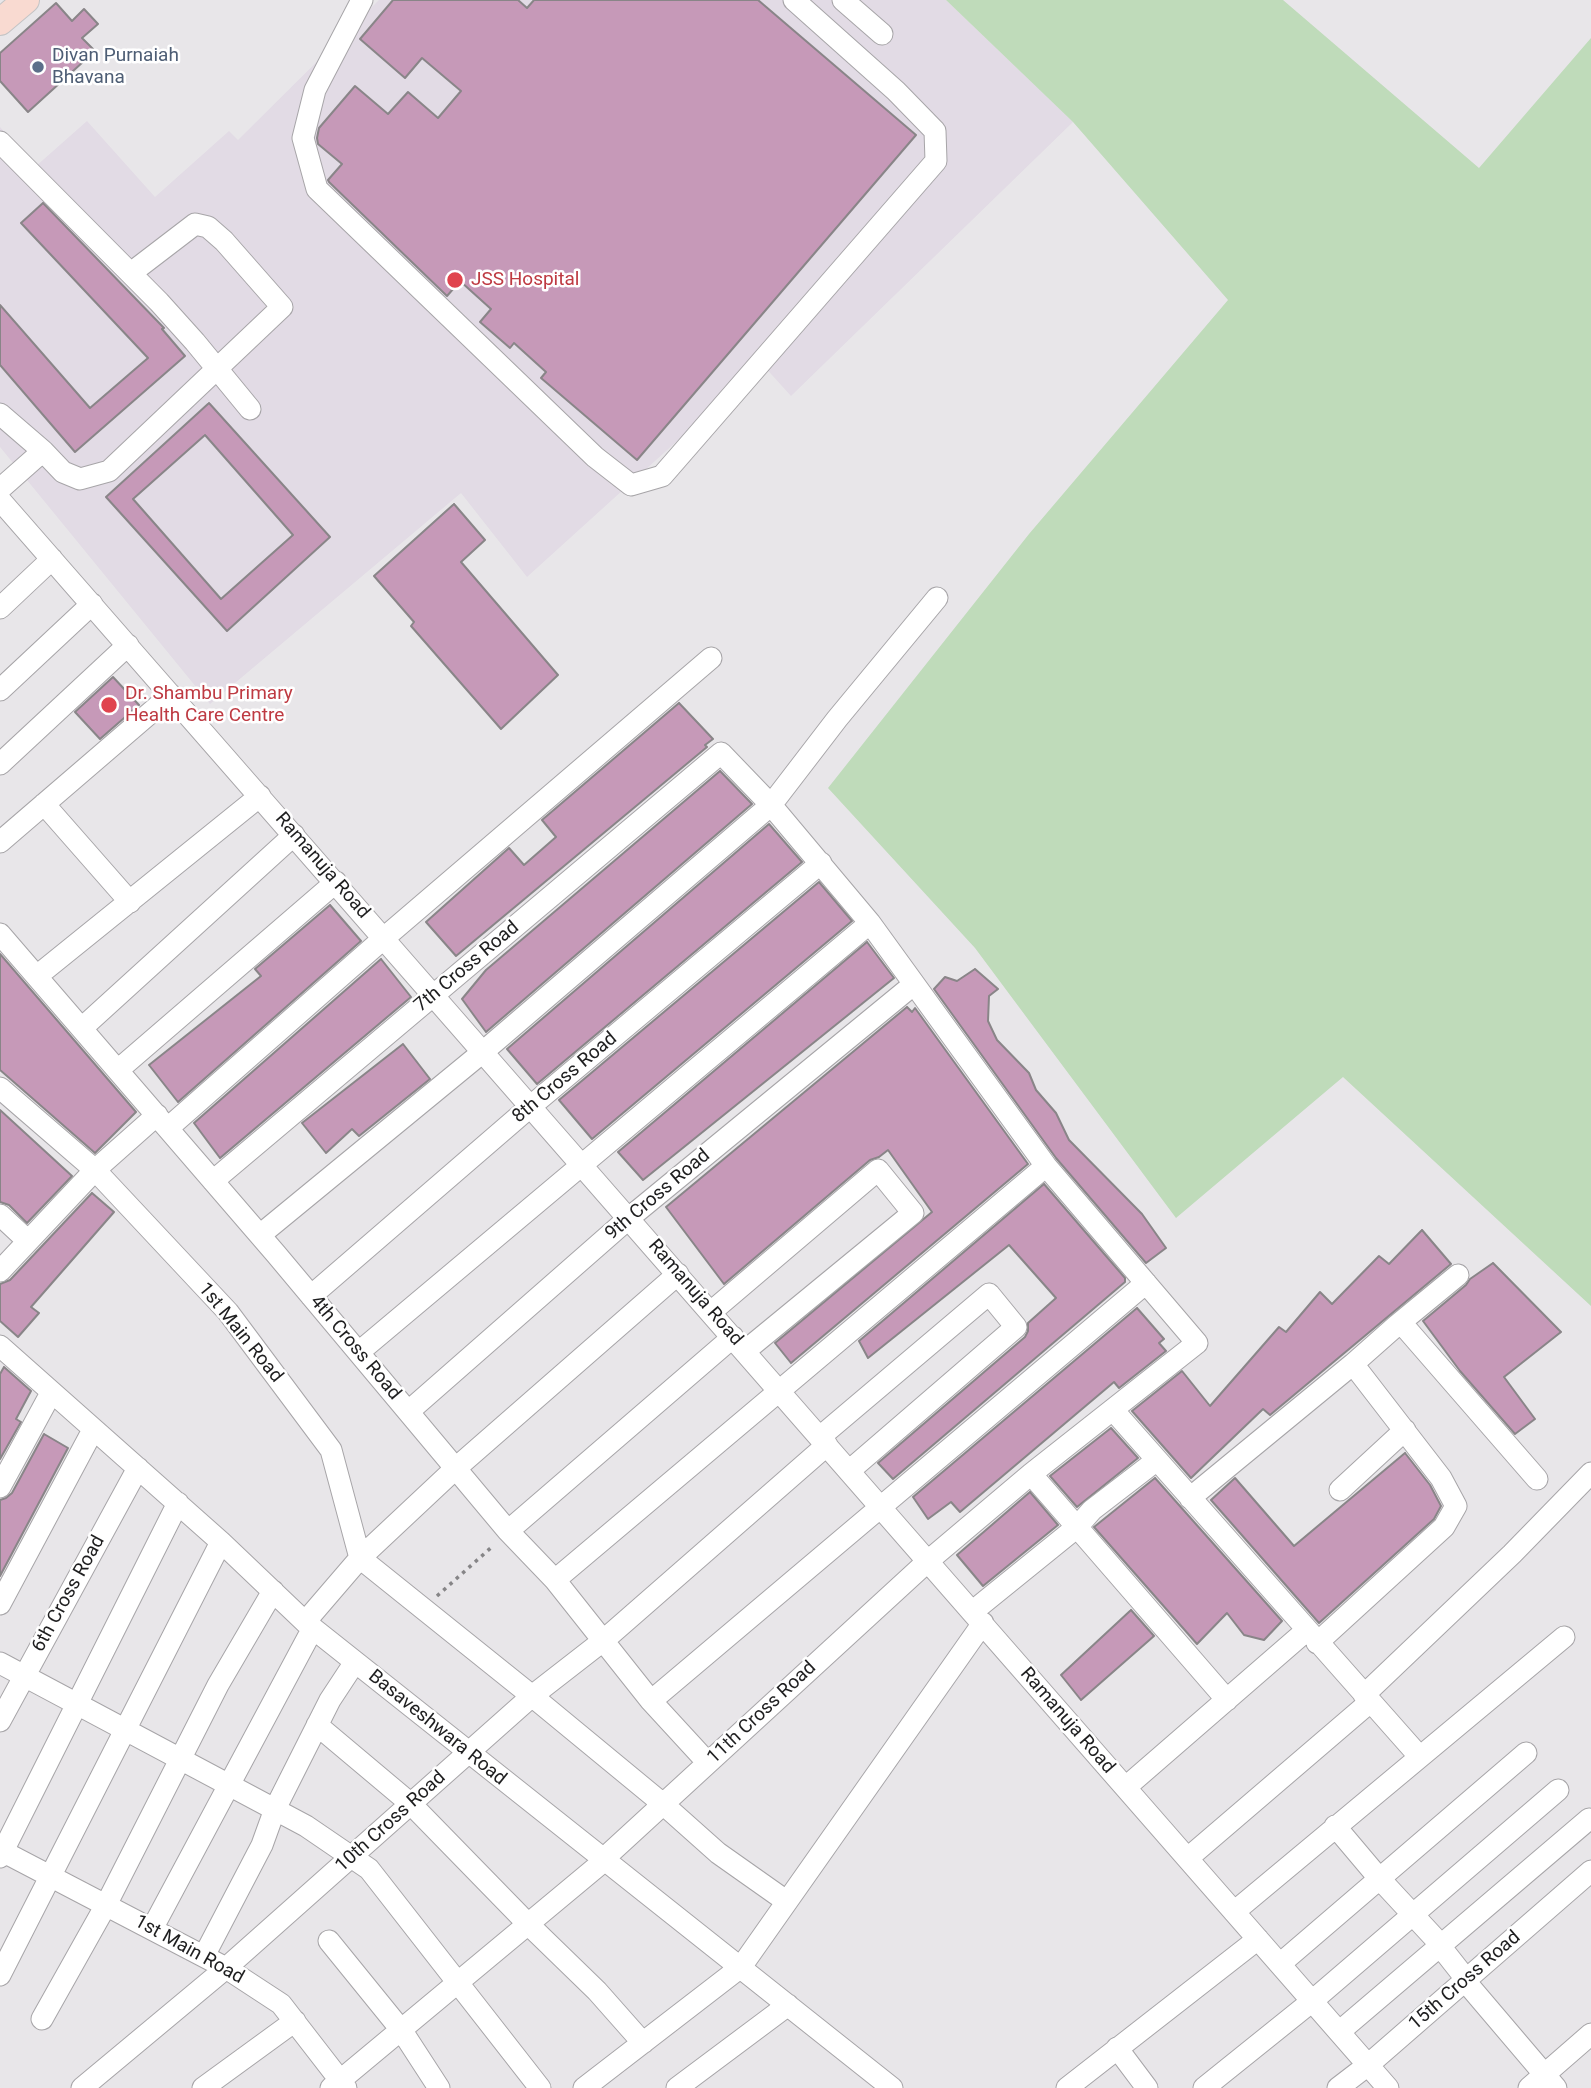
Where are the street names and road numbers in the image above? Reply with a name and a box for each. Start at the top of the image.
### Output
street label: Ramanuja Road [270,808,374,924]
street label: 7th Cross Road [410,917,524,1017]
street label: 8th Cross Road [508,1028,622,1128]
street label: 9th Cross Road [601,1145,715,1245]
street label: Ramanuja Road [643,1235,747,1351]
street label: 1st Main Road [193,1279,287,1387]
street label: 4th Cross Road [305,1291,405,1405]
street label: 6th Cross Road [28,1532,110,1656]
street label: 11th Cross Road [703,1657,821,1769]
street label: Ramanuja Road [1015,1663,1119,1779]
street label: Basaveshwara Road [363,1665,511,1791]
street label: 10th Cross Road [331,1767,451,1877]
street label: 1st Main Road [130,1911,248,1989]
street label: 15th Cross Road [1405,1926,1525,2036]

